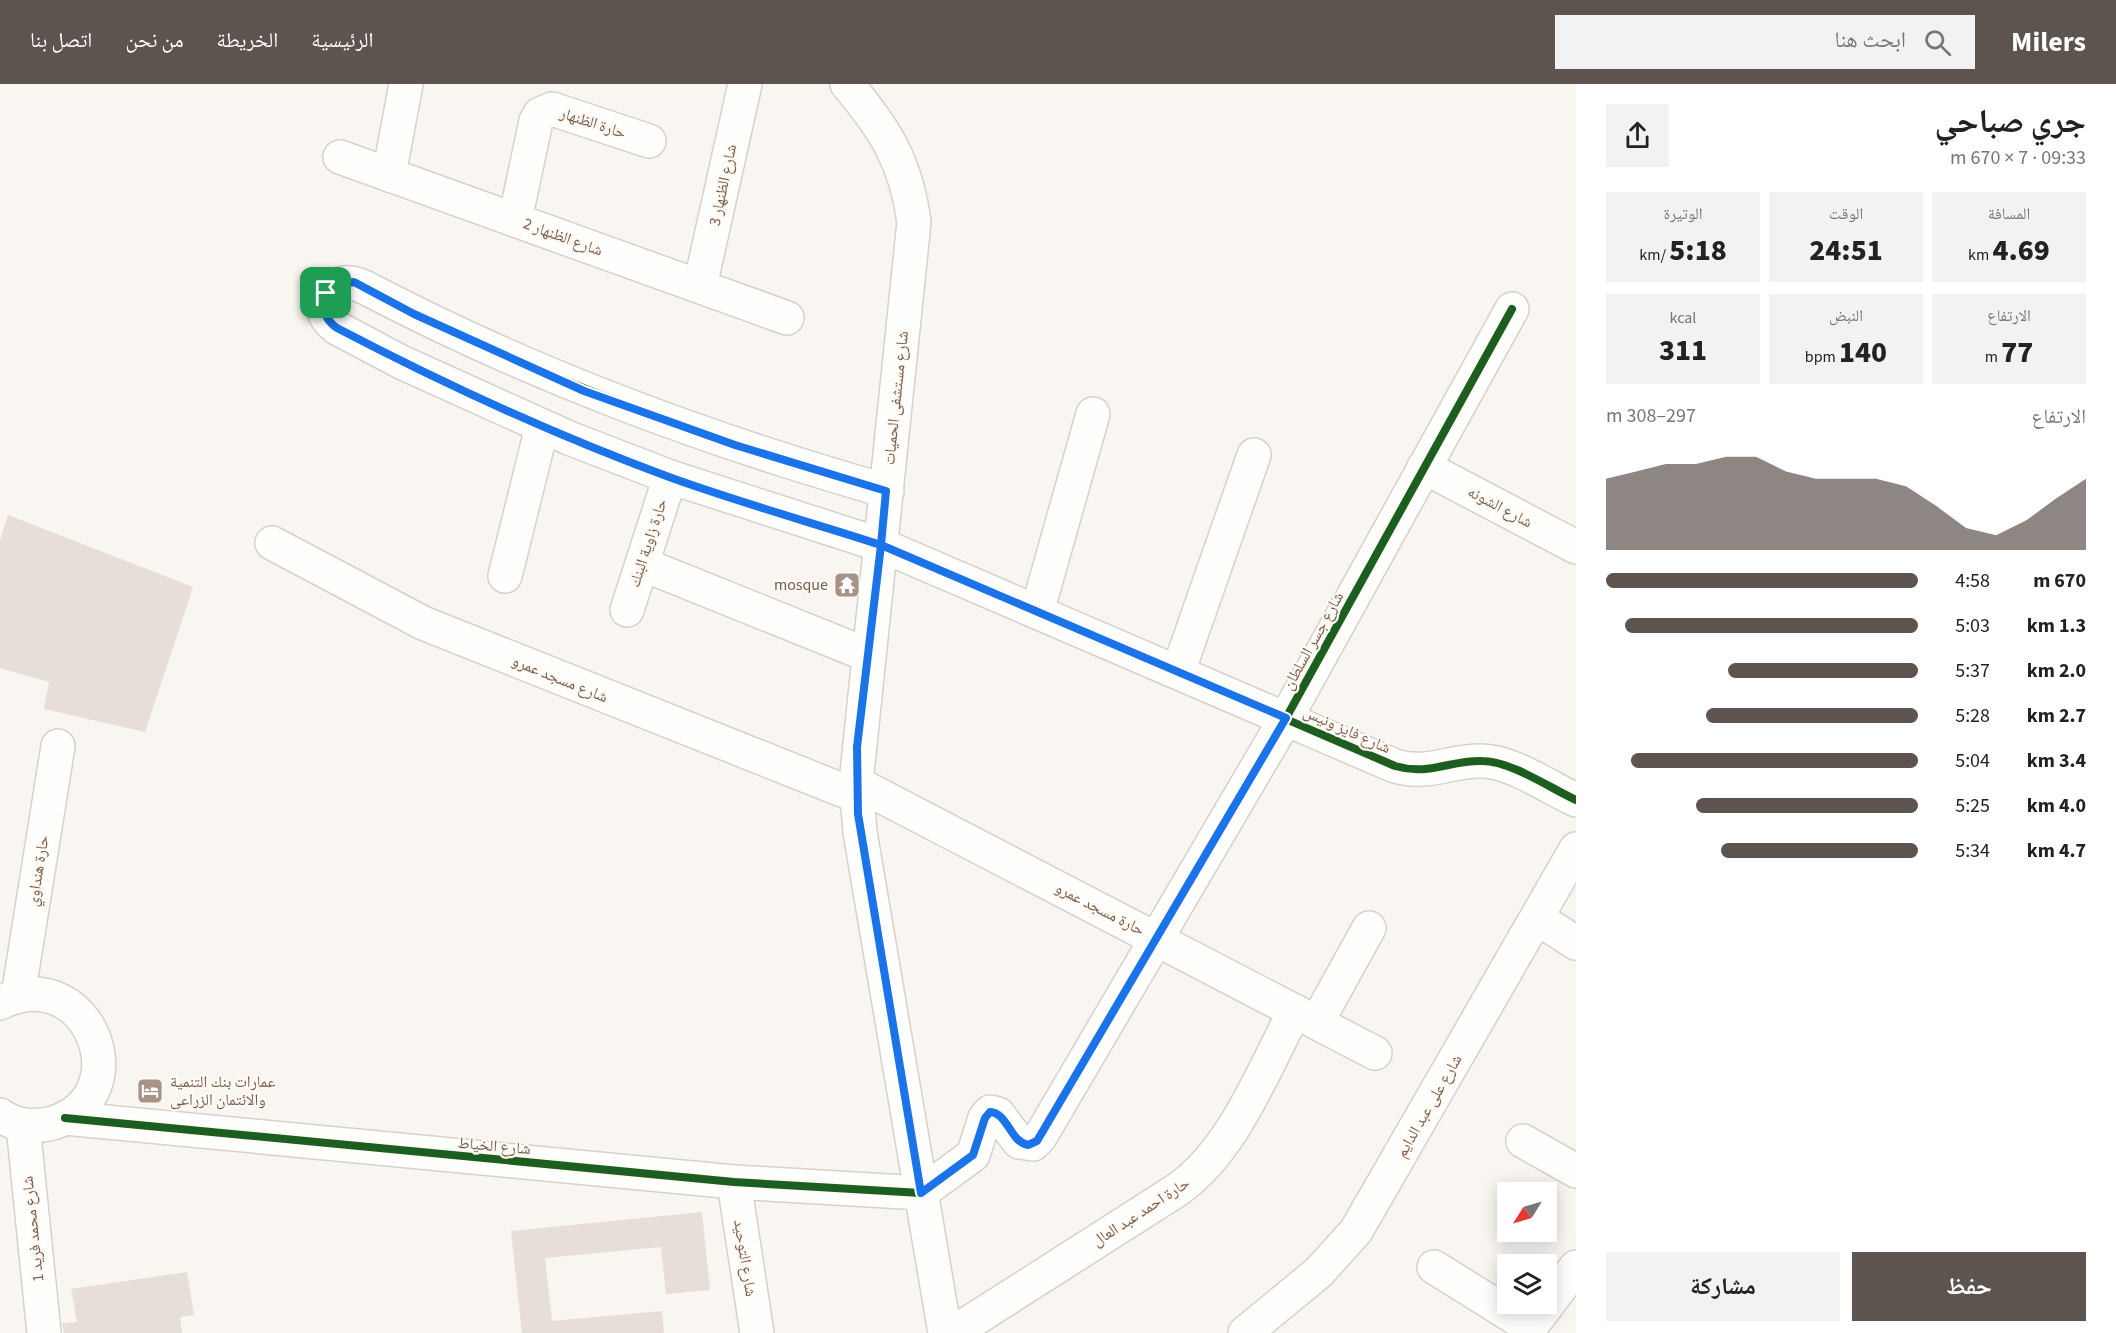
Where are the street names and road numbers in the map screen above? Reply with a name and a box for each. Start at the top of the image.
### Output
street label: حارة الظنهار [556,102,629,144]
street label: شارع الظنهار 3 [704,142,742,228]
street label: شارع الظنهار 2 [520,212,606,262]
street label: شارع مستشفى الحميات [878,330,914,466]
street label: شارع الشونه [1464,481,1536,533]
street label: حارة زاوية البنك [623,496,673,590]
street label: شارع جسر السلطان [1277,588,1349,694]
street label: شارع مسجد عمرو [509,650,611,708]
street label: شارع فايز ونيس [1300,701,1394,759]
street label: حارة هنداوي [22,834,56,908]
street label: حارة مسجد عمرو [1051,877,1149,941]
street label: شارع على عبد الدايم [1391,1050,1467,1162]
street label: شارع الخياط [456,1132,532,1160]
street label: حارة احمد عبد العال [1088,1172,1194,1252]
street label: شارع محمد فريد 1 [17,1175,49,1283]
street label: شارع التوحيد [728,1218,762,1298]

